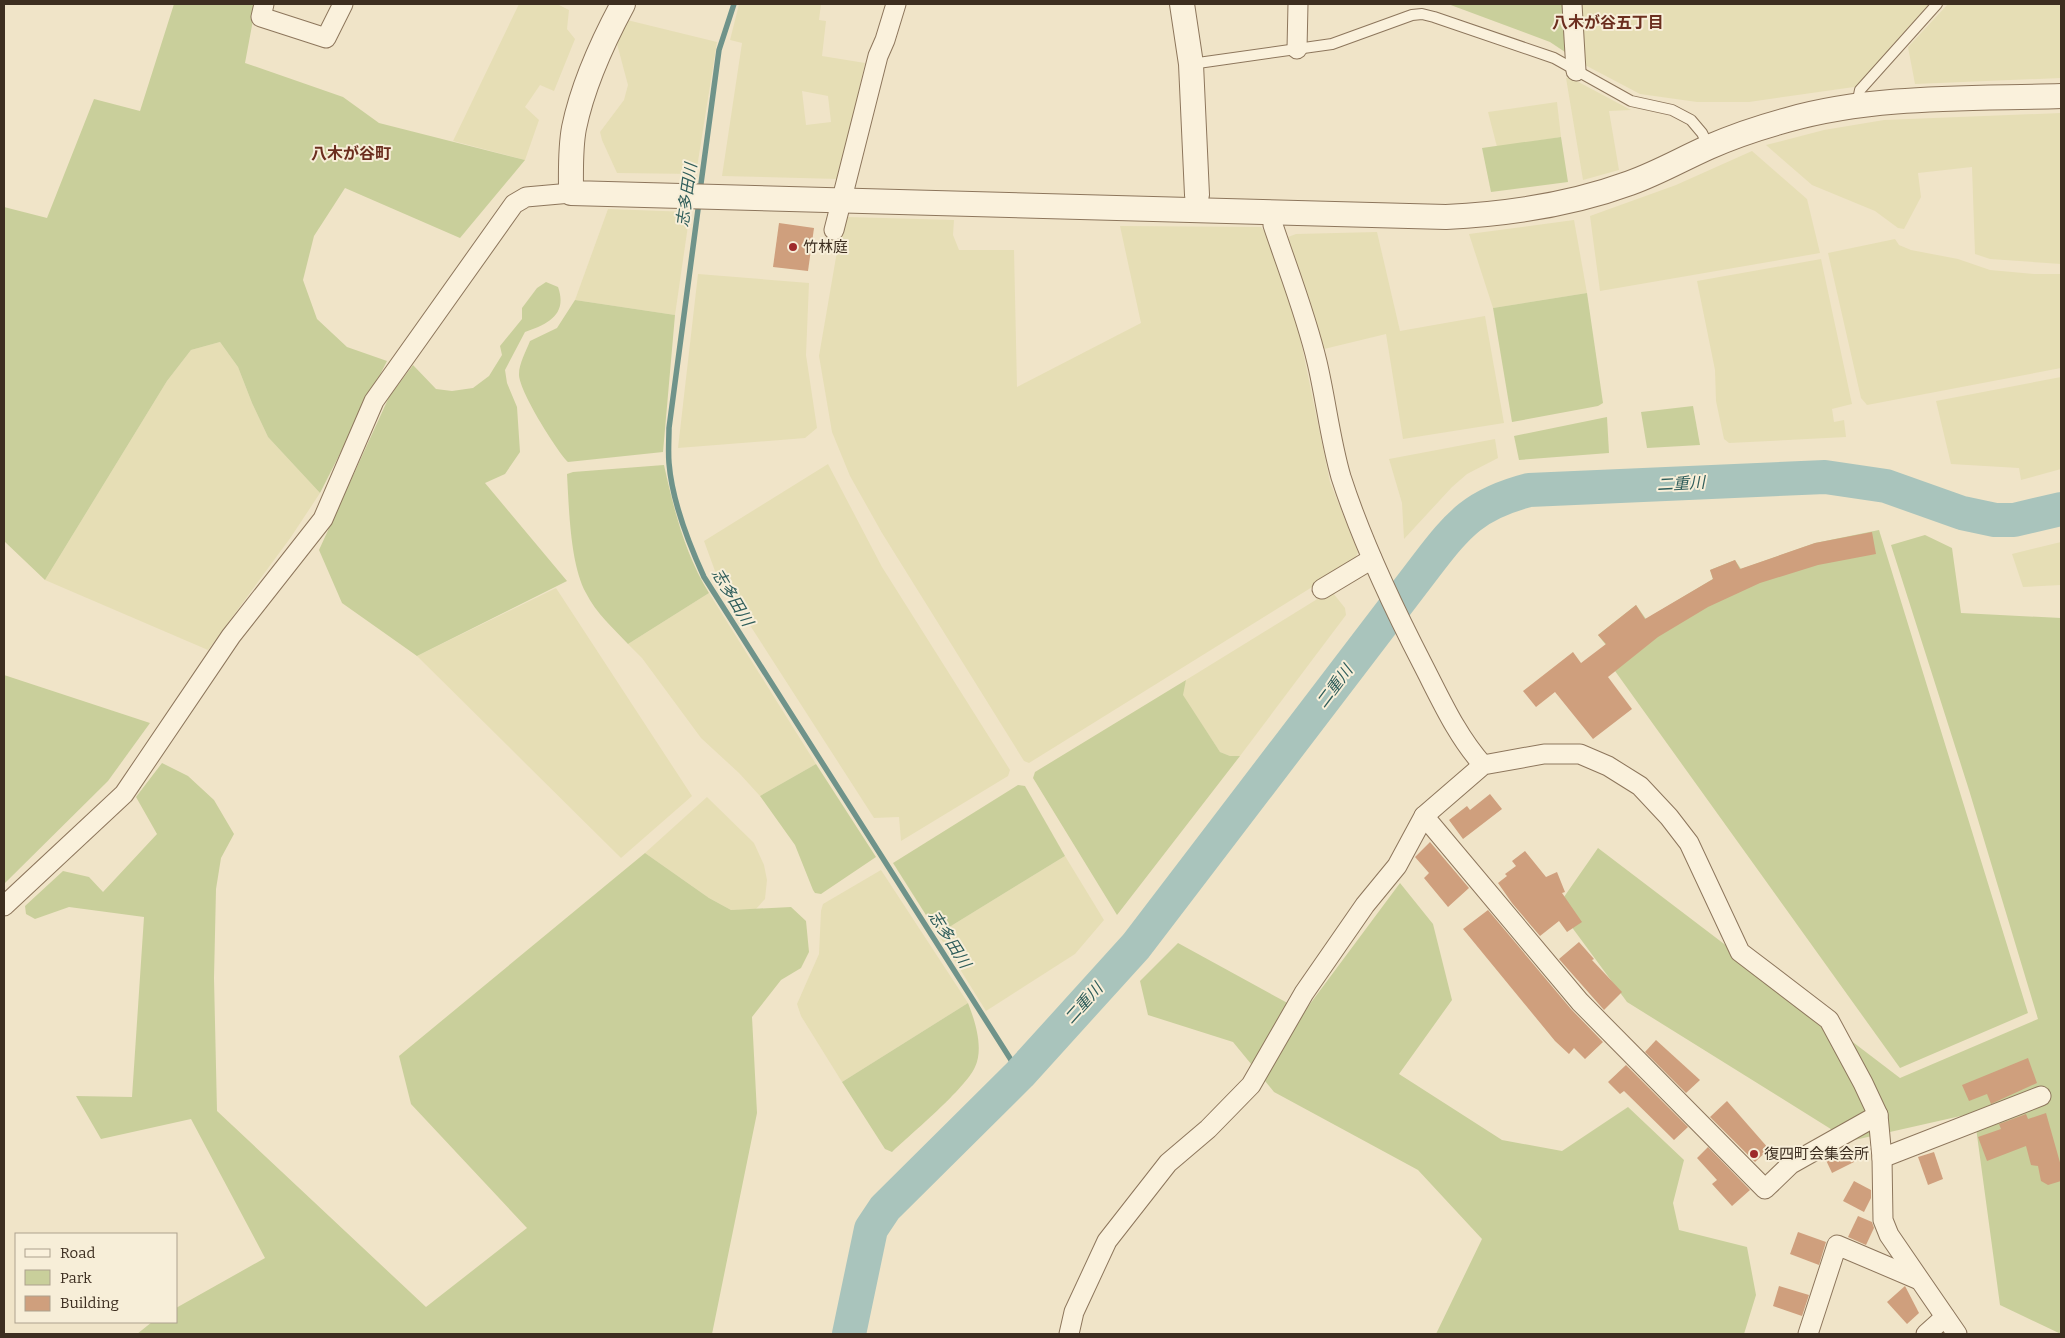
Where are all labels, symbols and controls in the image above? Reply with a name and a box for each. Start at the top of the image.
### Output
district label: 八木が谷五丁目 [1552,13,1664,32]
district label: 八木が谷町 [311,144,391,163]
water label: 志多田川 [673,160,701,228]
place label: 竹林庭 [803,238,848,256]
marker: 竹林庭 [787,241,799,253]
water label: 二重川 [1657,473,1707,494]
water label: 志多田川 [708,565,758,631]
water label: 二重川 [1312,660,1358,711]
water label: 志多田川 [925,907,976,973]
water label: 二重川 [1060,978,1108,1028]
place label: 復四町会集会所 [1764,1145,1869,1163]
marker: 復四町会集会所 [1748,1148,1760,1160]
legend [15,1233,178,1323]
text: Road [60,1244,95,1262]
text: Park [60,1269,92,1287]
text: Building [60,1294,119,1312]

